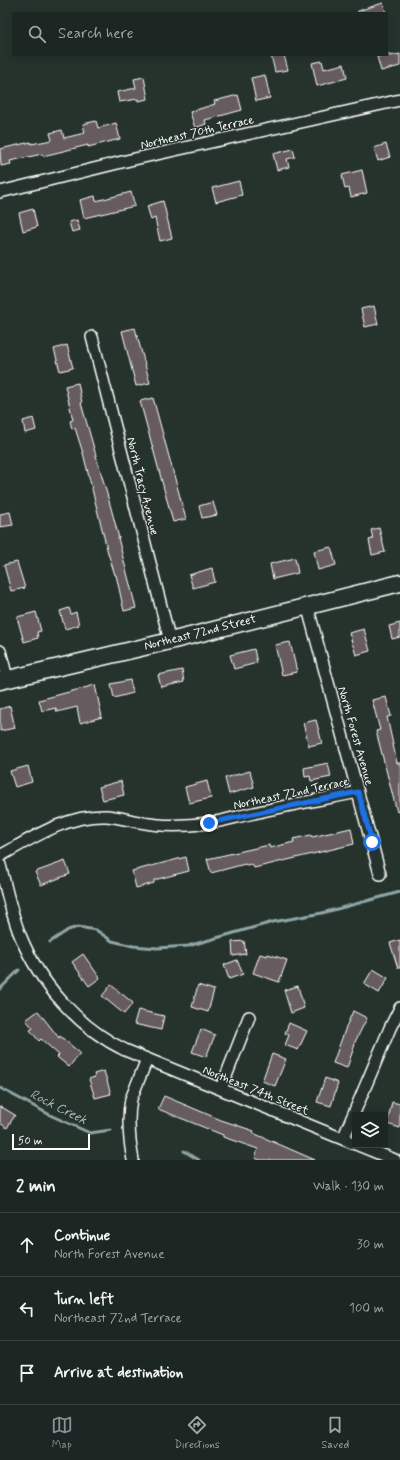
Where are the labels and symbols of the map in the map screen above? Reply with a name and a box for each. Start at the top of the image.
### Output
street label: Northeast 70th Terrace [139,112,256,154]
street label: North Tracy Avenue [122,436,162,537]
street label: Northeast 72nd Street [142,611,258,655]
street label: North Forest Avenue [333,685,377,788]
street label: Northeast 72nd Terrace [232,774,351,814]
route end [200,814,218,832]
route start [363,833,381,851]
street label: Northeast 74th Street [200,1062,311,1120]
water label: Rock Creek [27,1086,90,1129]
scale bar [12,1132,90,1151]

